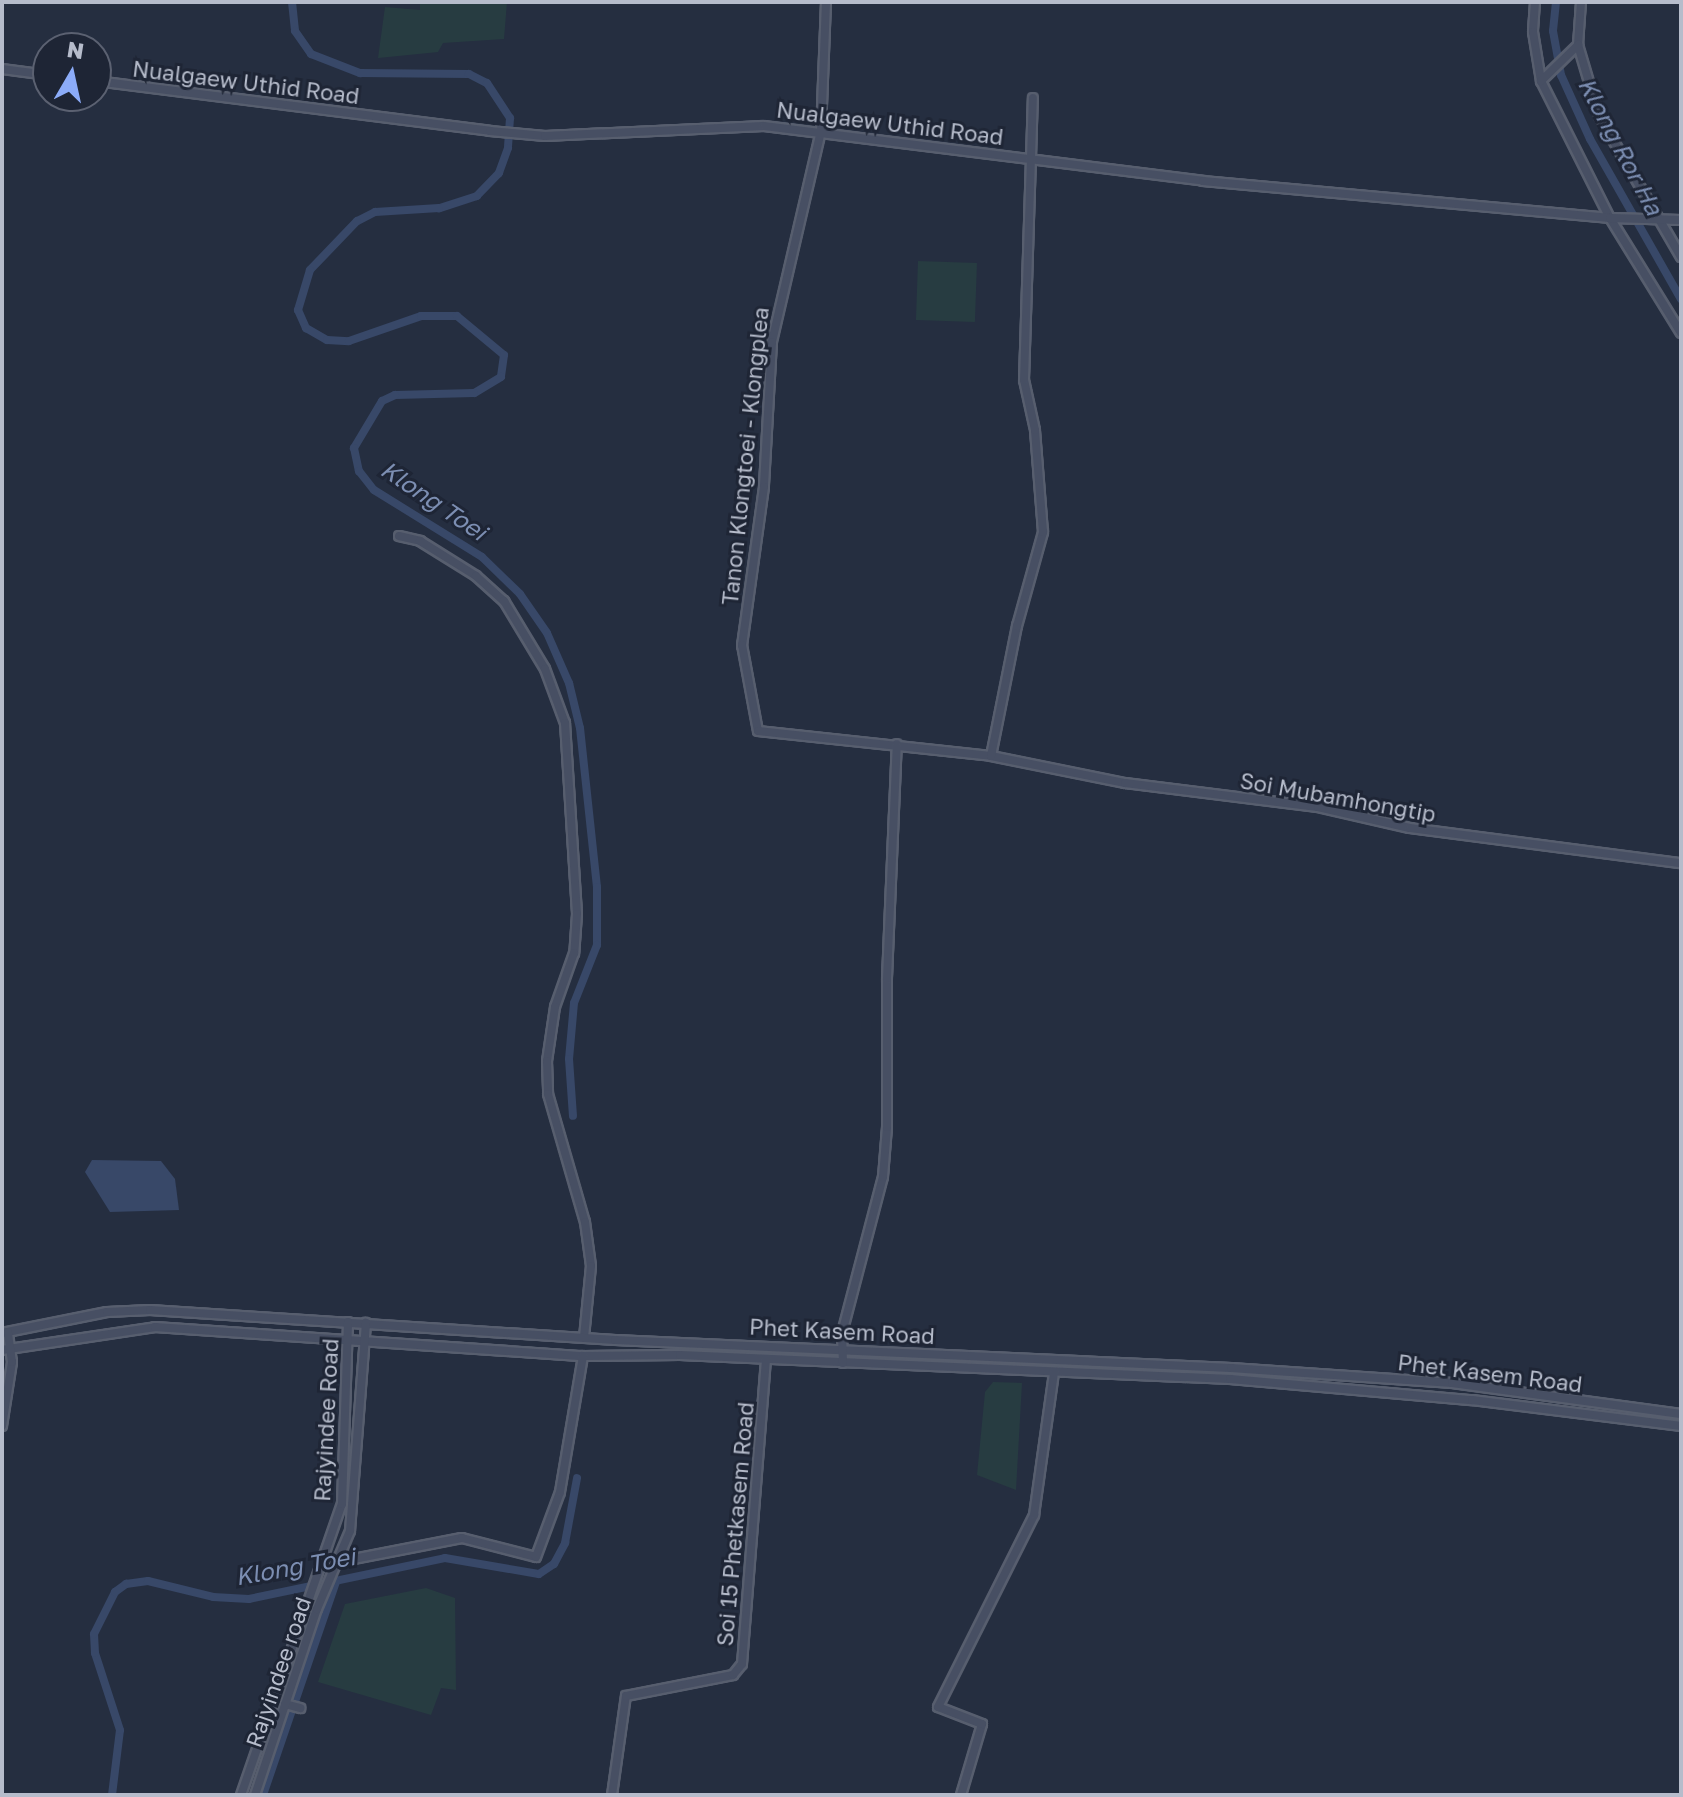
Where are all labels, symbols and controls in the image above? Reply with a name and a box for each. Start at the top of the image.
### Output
north arrow [32,32,112,112]
text: N [65,35,86,64]
street label: Nualgaew Uthid Road [131,55,361,109]
water label: Klong Ror Ha [1573,72,1669,220]
street label: Nualgaew Uthid Road [775,96,1005,150]
street label: Tanon Klongtoei - Klongplea [716,306,774,606]
water label: Klong Toei [376,454,492,546]
street label: Soi Mubamhongtip [1238,767,1438,827]
street label: Phet Kasem Road [749,1313,935,1349]
street label: Rajyindee Road [309,1338,343,1502]
street label: Phet Kasem Road [1396,1349,1584,1397]
street label: Soi 15 Phetkasem Road [711,1401,759,1647]
water label: Klong Toei [233,1541,357,1591]
street label: Rajyindee road [240,1594,316,1750]

